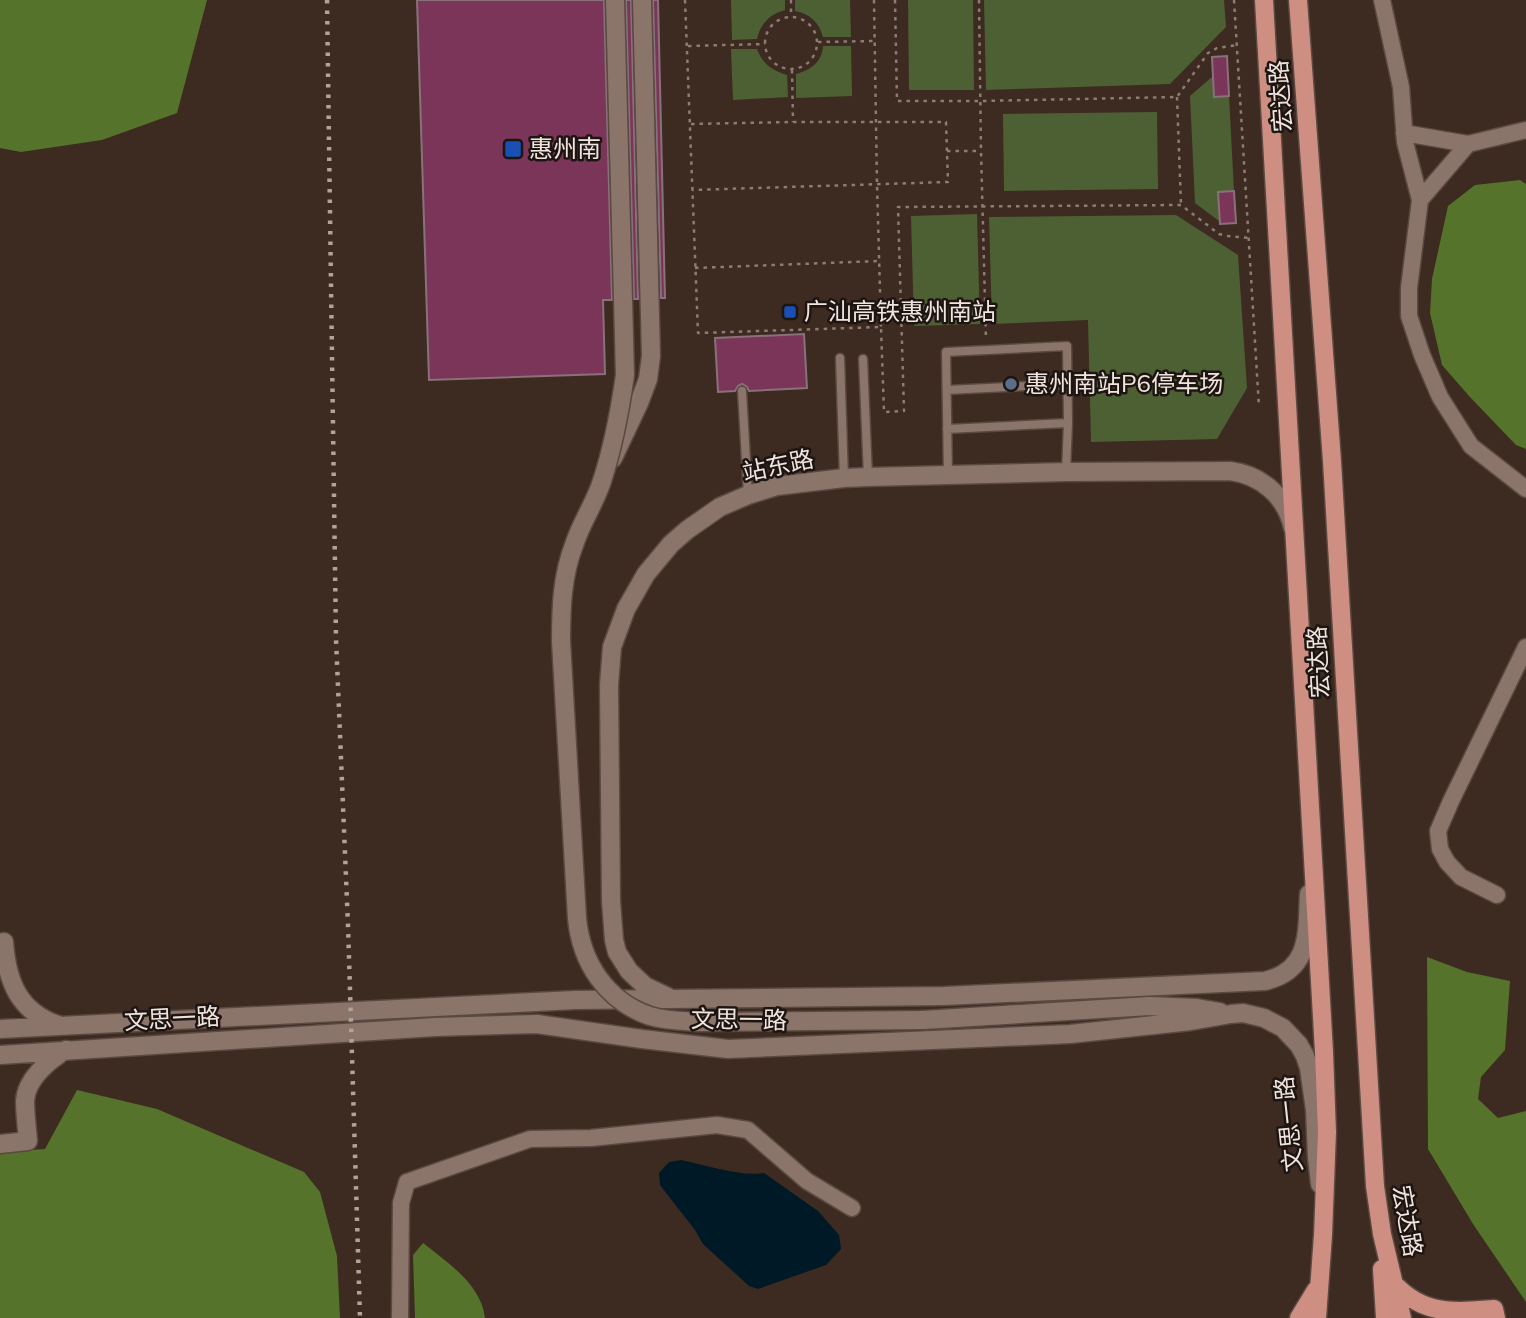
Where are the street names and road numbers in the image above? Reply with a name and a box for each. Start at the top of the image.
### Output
street label: 宏达路 [1263,59,1297,133]
street label: 站东路 [739,443,816,487]
street label: 宏达路 [1301,625,1335,699]
street label: 文思一路 [123,1001,221,1035]
street label: 文思一路 [691,1003,787,1035]
street label: 文思一路 [1268,1075,1308,1173]
street label: 宏达路 [1387,1183,1429,1259]

